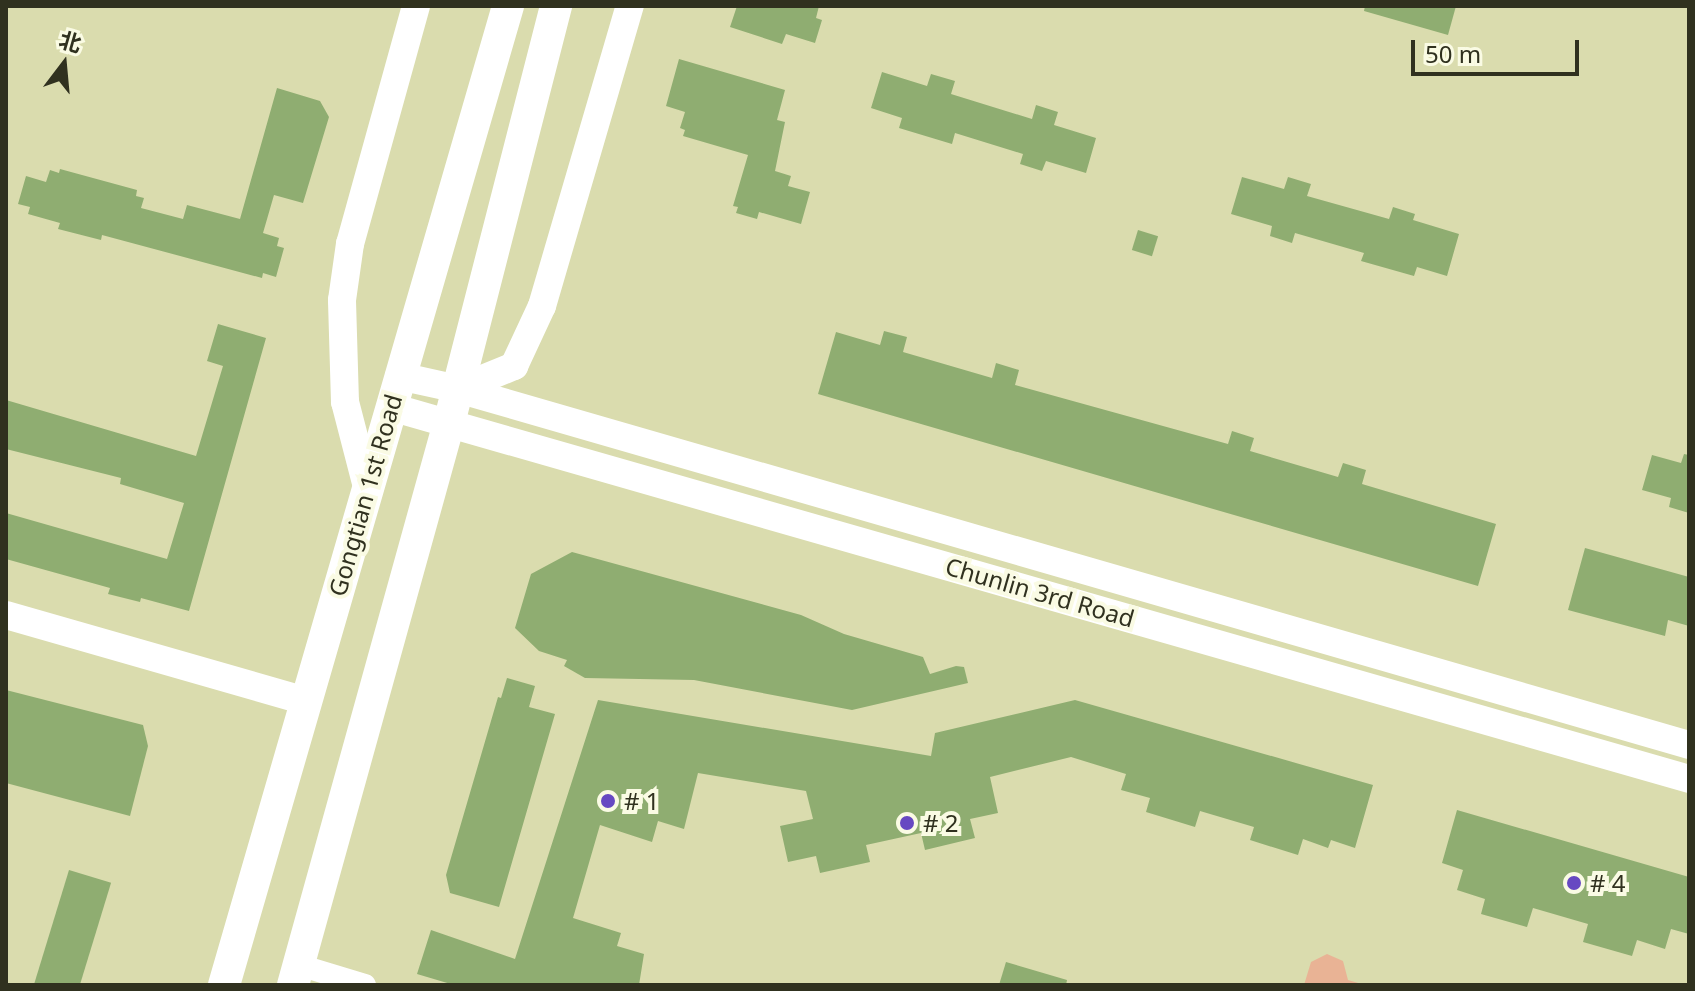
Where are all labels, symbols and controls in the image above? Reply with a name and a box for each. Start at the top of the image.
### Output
text: 北 [56,23,85,58]
north arrow [24,24,104,104]
scale bar [1415,24,1583,74]
text: 50 m [1425,37,1481,70]
street label: Gongtian 1st Road [322,391,408,599]
street label: Chunlin 3rd Road [942,551,1138,633]
place label: # 1 [624,787,659,815]
marker: # 1 [599,792,617,810]
place label: # 2 [923,809,958,837]
marker: # 2 [898,814,916,832]
place label: # 4 [1590,869,1625,897]
marker: # 4 [1565,874,1583,892]

